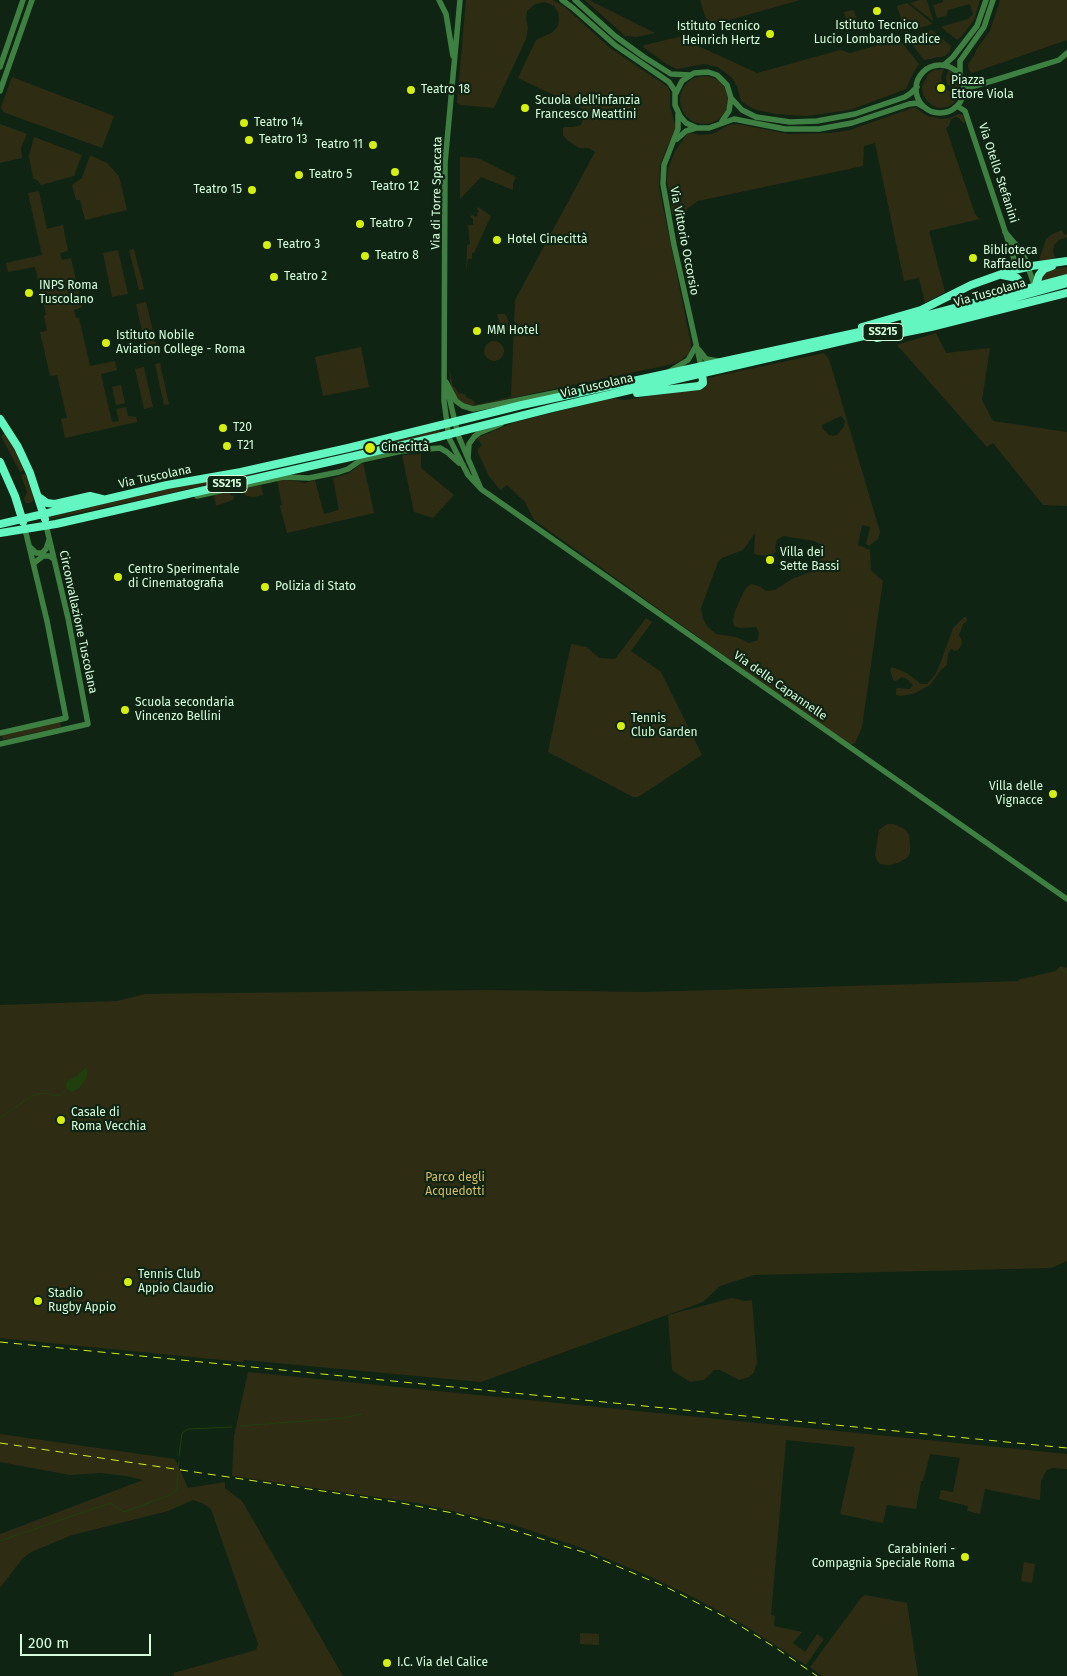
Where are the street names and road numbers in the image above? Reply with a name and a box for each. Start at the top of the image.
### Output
street label: Via Otello Stefanini [975,121,1021,225]
street label: Via di Torre Spaccata [429,136,445,250]
street label: Via Vittorio Occorsio [666,186,702,296]
street label: Via Tuscolana [952,276,1028,310]
road number: SS215 [863,324,903,341]
street label: Via Tuscolana [559,371,635,401]
street label: Via Tuscolana [117,462,193,492]
road number: SS215 [207,476,247,492]
street label: Circonvallazione Tuscolana [56,549,100,695]
street label: Via delle Capannelle [730,648,830,724]

